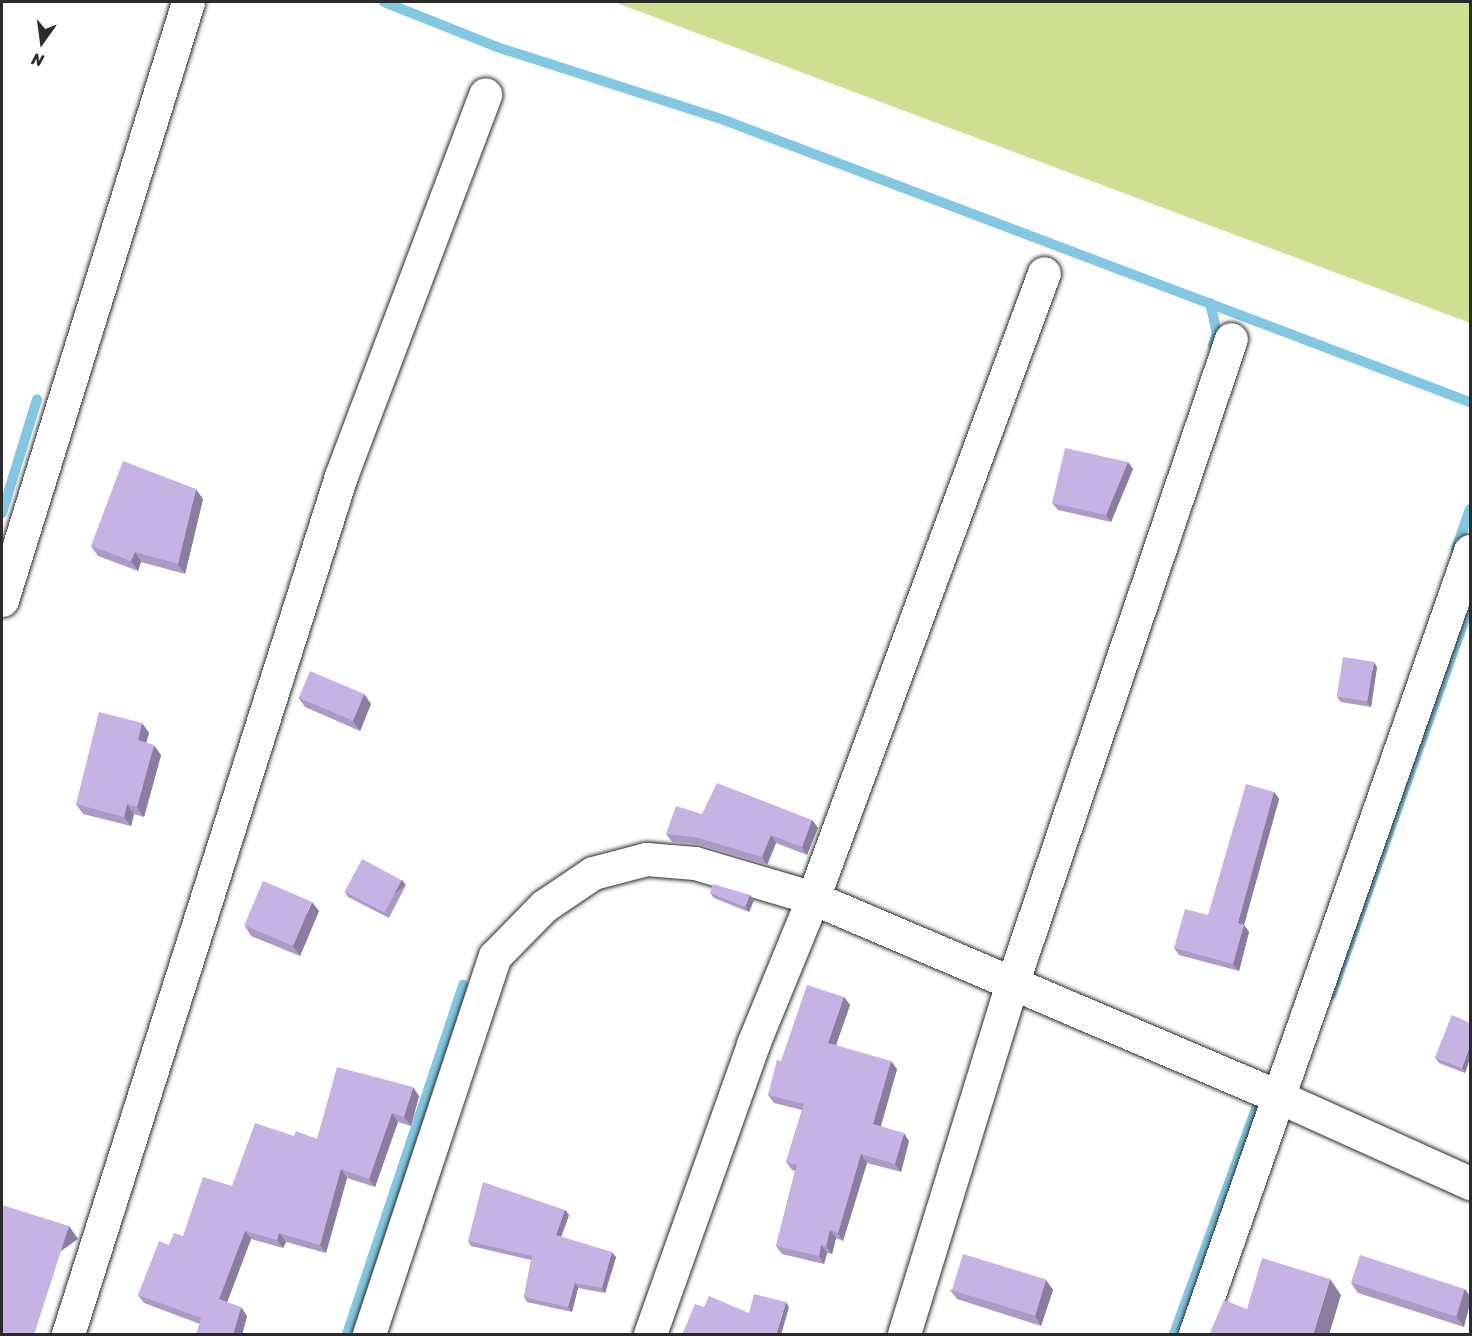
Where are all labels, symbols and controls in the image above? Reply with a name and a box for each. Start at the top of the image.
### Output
north arrow [12,12,72,72]
text: N [29,45,46,75]

